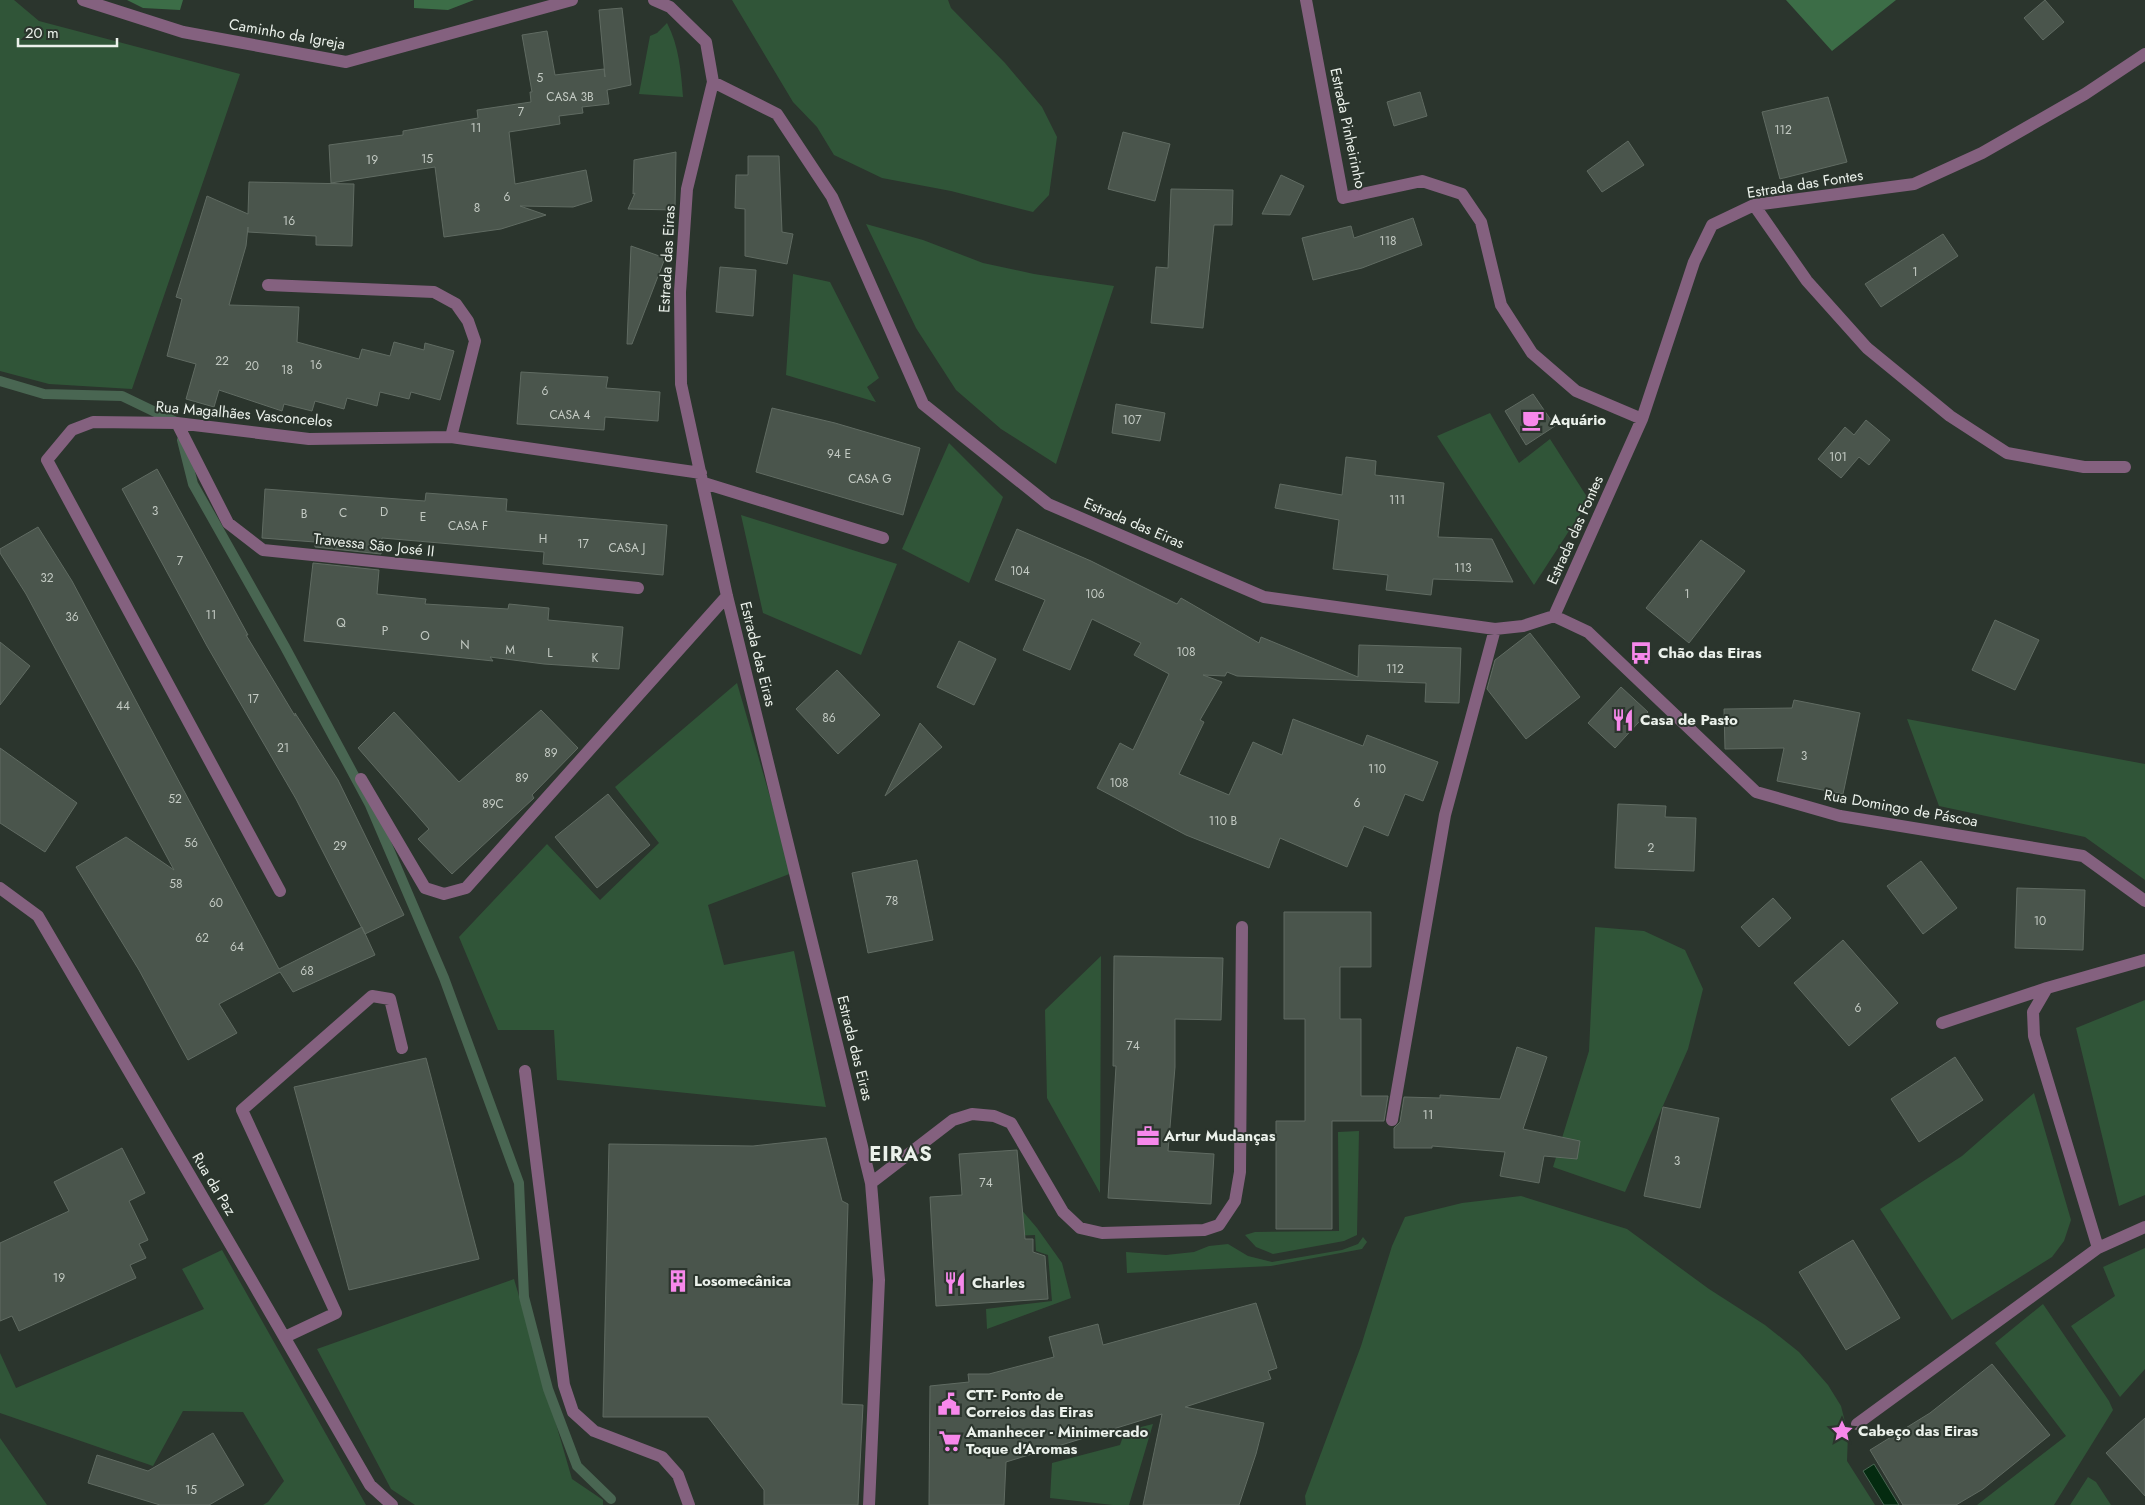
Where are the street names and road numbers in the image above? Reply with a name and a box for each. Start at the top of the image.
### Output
street label: Caminho da Igreja [227,13,347,55]
street label: Estrada Pinheirinho [1324,66,1372,190]
street label: Estrada das Fontes [1745,164,1865,204]
street label: Estrada das Eiras [653,205,681,313]
street label: Rua Magalhães Vasconcelos [155,395,333,433]
street label: Estrada das Fontes [1541,472,1609,588]
street label: Estrada das Eiras [1080,492,1188,554]
street label: Travessa São José II [312,528,436,562]
street label: Estrada das Eiras [734,599,782,709]
street label: Rua Domingo de Páscoa [1822,784,1980,832]
street label: Estrada das Eiras [831,993,879,1103]
street label: Rua da Paz [187,1148,242,1220]

